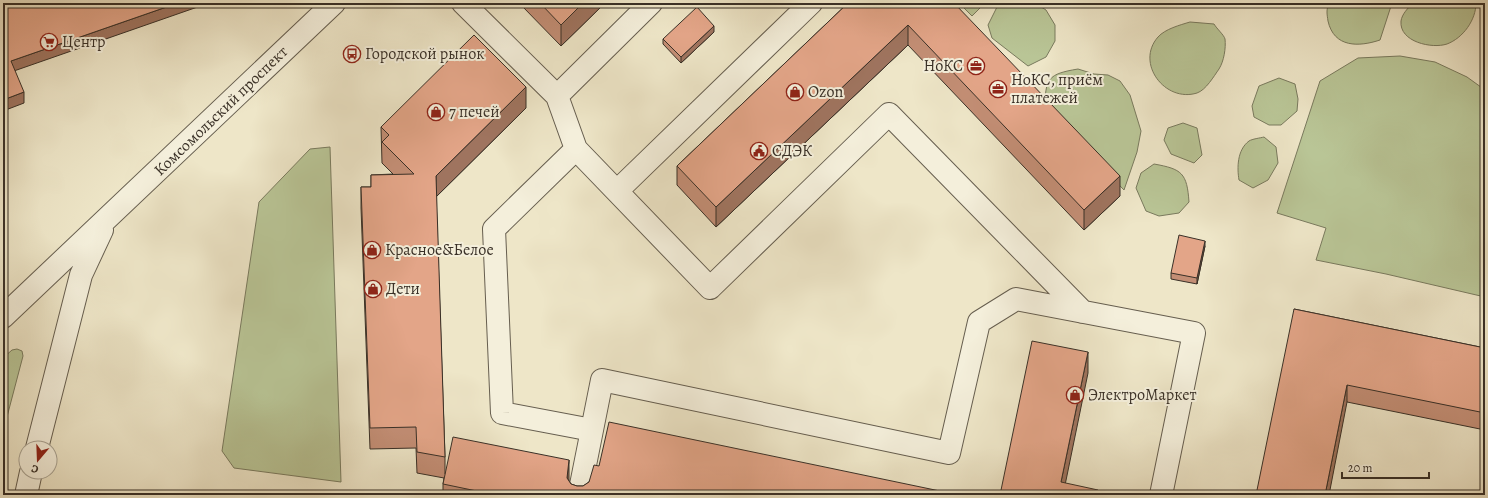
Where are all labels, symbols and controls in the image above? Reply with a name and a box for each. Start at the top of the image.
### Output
place label: Центр [62,31,106,53]
supermarket icon: Центр [39,32,59,52]
street label: Комсомольский проспект [149,41,293,181]
place label: Городской рынок [365,43,485,65]
bus stop icon: Городской рынок [342,44,362,64]
place label: НоКС [924,55,963,77]
office icon: НоКС [966,56,986,76]
place label: НоКС, приём платежей [1011,69,1103,109]
office icon: НоКС, приём платежей [988,79,1008,99]
place label: Ozon [808,81,843,103]
shop icon: Ozon [785,82,805,102]
place label: 7 печей [449,101,500,123]
shop icon: 7 печей [426,102,446,122]
place label: СДЭК [772,140,813,162]
public building icon: СДЭК [749,141,769,161]
place label: Красное&Белое [385,239,494,261]
shop icon: Красное&Белое [362,240,382,260]
place label: Дети [386,278,420,300]
shop icon: Дети [363,279,383,299]
place label: ЭлектроМаркет [1088,384,1197,406]
shop icon: ЭлектроМаркет [1065,385,1085,405]
north arrow [18,440,58,480]
scale bar [1342,454,1429,480]
text: 20 m [1348,460,1372,476]
text: С [29,461,41,477]

